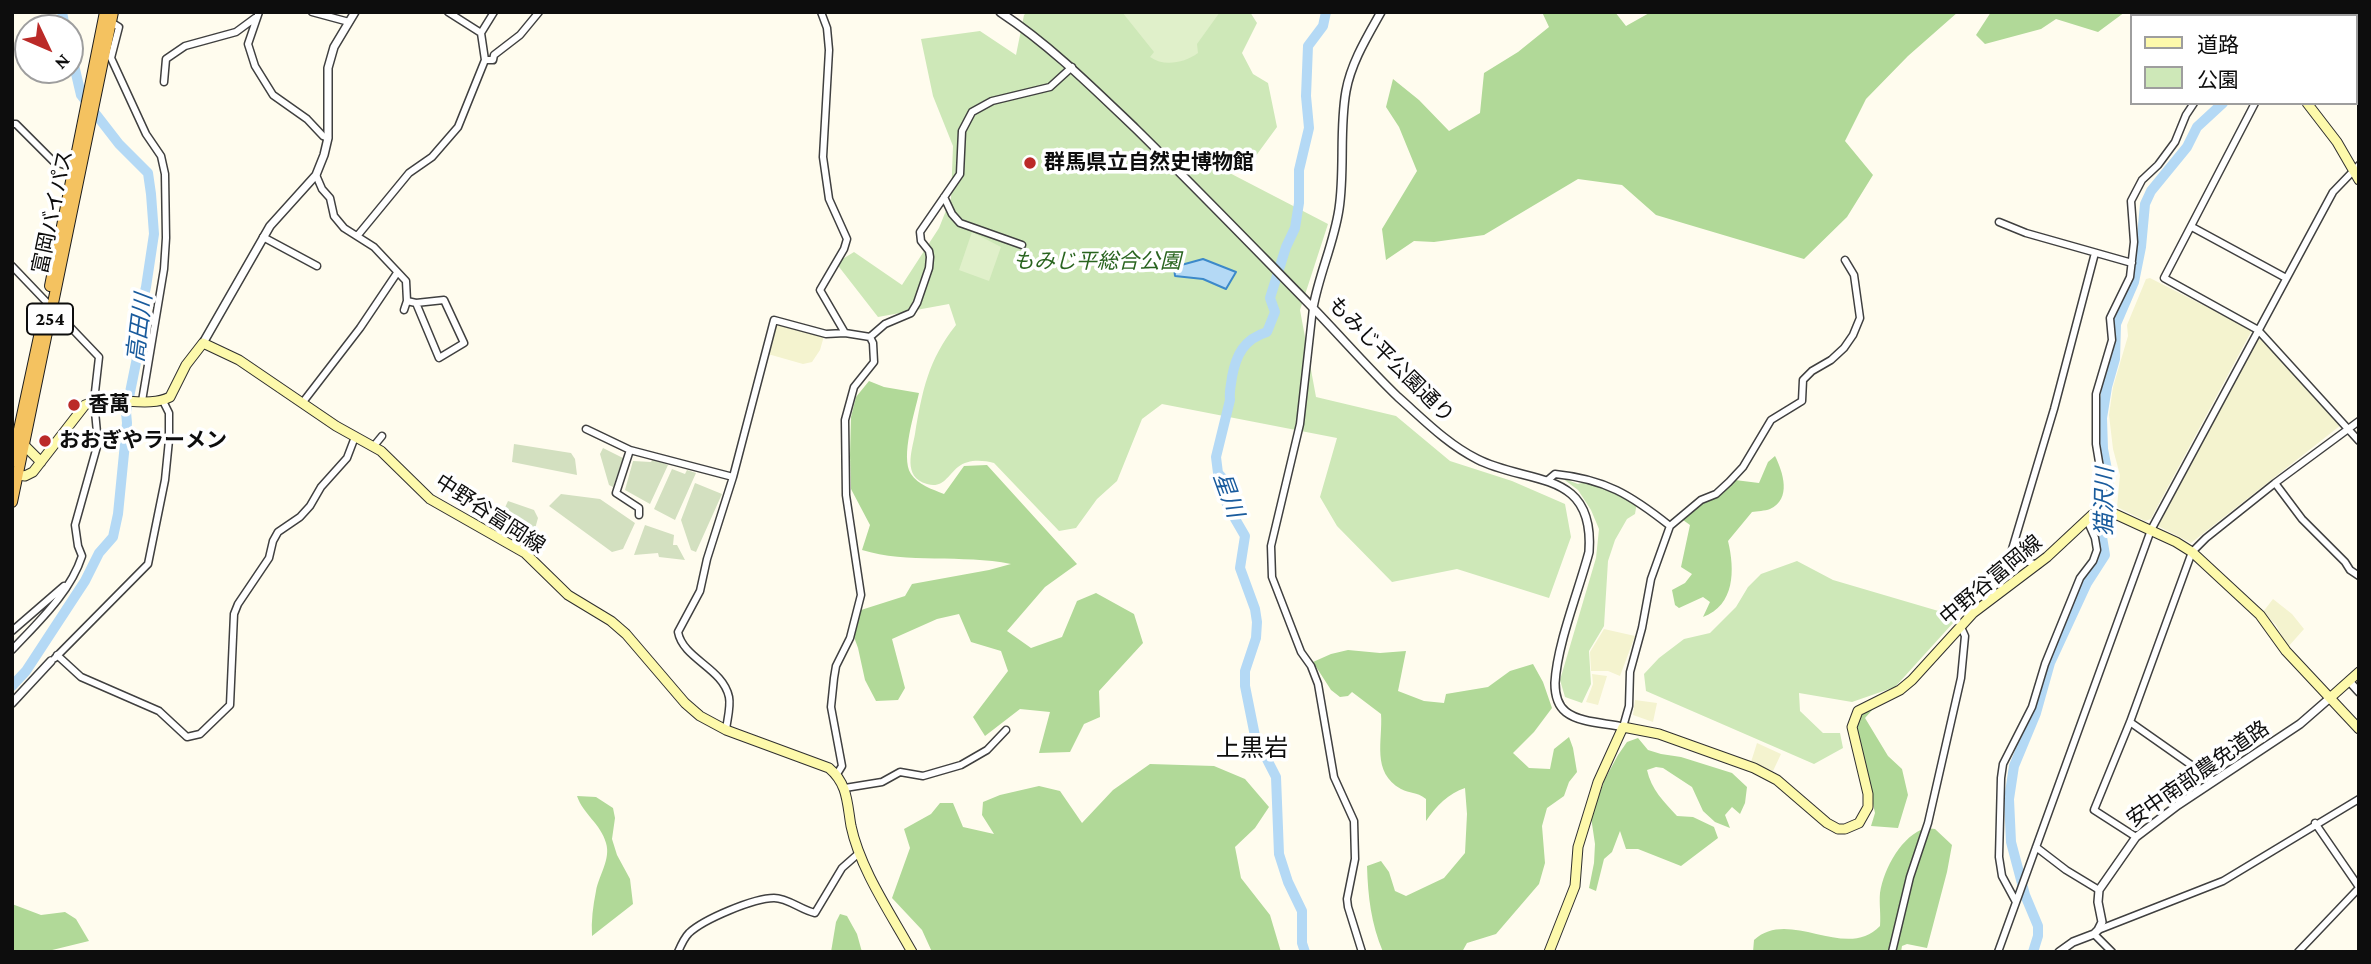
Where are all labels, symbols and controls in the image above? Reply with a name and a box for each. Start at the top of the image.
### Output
north arrow [14,14,84,84]
legend [2130,14,2357,105]
text: 道路 [2197,33,2239,57]
text: N [51,51,75,74]
text: 公園 [2197,68,2239,92]
street label: 富岡バイパス [28,148,78,276]
place label: 群馬県立自然史博物館 [1044,150,1254,176]
marker: 群馬県立自然史博物館 [1022,155,1038,171]
park label: もみじ平総合公園 [1013,249,1181,275]
water label: 高田川 [122,292,158,364]
street label: もみじ平公園通り [1323,292,1459,428]
road number: 254 [27,304,73,334]
place label: 香萬 [88,392,130,418]
marker: 香萬 [66,397,82,413]
place label: おおぎやラーメン [59,428,227,454]
marker: おおぎやラーメン [37,433,53,449]
water label: 猫沢川 [2091,467,2119,537]
street label: 中野谷富岡線 [430,469,550,559]
water label: 星川 [1207,469,1249,521]
street label: 中野谷富岡線 [1935,530,2047,630]
street label: 安中南部農免道路 [2122,715,2274,833]
district label: 上黒岩 [1216,735,1288,763]

